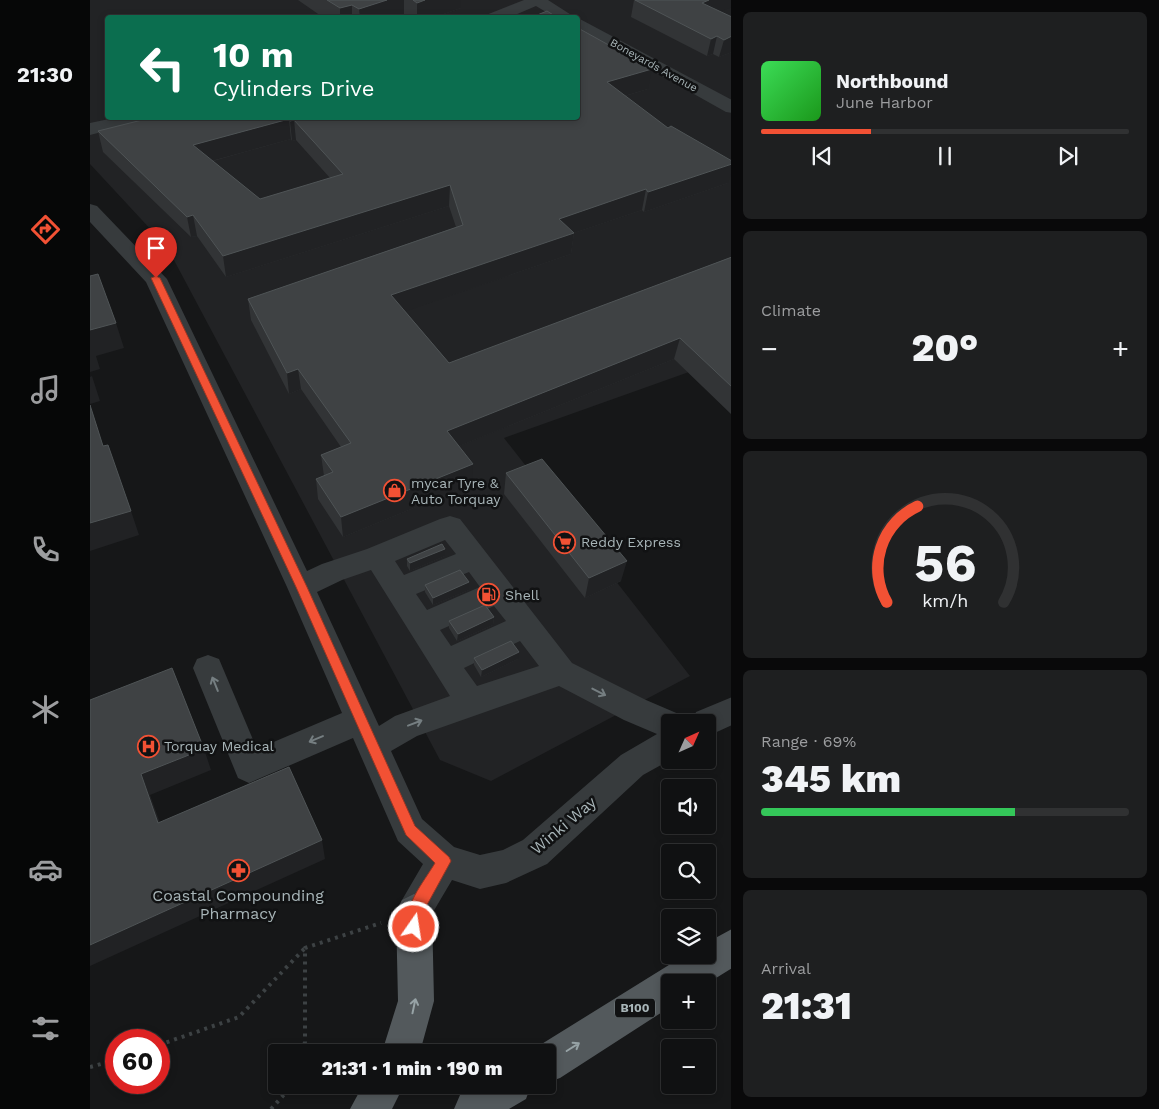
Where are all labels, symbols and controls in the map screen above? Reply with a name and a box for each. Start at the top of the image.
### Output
text: 10 m [213,34,294,76]
icon: left [130,35,195,100]
street label: Boneyards Avenue [608,36,700,95]
text: 21:30 [17,62,73,87]
text: Northbound [836,70,948,93]
text: Cylinders Drive [213,76,374,101]
text: June Harbor [836,93,933,112]
icon: previous [808,142,836,170]
icon: pause [931,142,959,170]
icon: next [1054,142,1082,170]
icon: directions [28,212,63,247]
pin [135,227,177,278]
icon: arrive [142,234,170,262]
text: Climate [761,301,821,320]
text: 20° [912,326,978,370]
text: − [761,332,778,365]
text: + [1112,332,1129,365]
icon: music [28,372,63,407]
place label: mycar Tyre & Auto Torquay [411,475,501,507]
shop icon: mycar Tyre & Auto Torquay [383,479,407,503]
supermarket icon: Reddy Express [553,530,577,554]
icon: phone [28,532,63,567]
text: 56 [914,533,976,594]
place label: Reddy Express [581,534,681,550]
fuel station icon: Shell [477,583,501,607]
place label: Shell [505,587,540,603]
text: km/h [922,590,968,611]
one-way arrow [210,677,219,692]
one-way arrow [591,688,606,697]
icon: climate [28,692,63,727]
north arrow [661,714,716,769]
map controls [661,714,716,1094]
one-way arrow [407,718,422,727]
text: Range · 69% [761,732,856,751]
hospital icon: Torquay Medical [136,734,160,758]
one-way arrow [308,735,324,744]
place label: Torquay Medical [164,738,275,754]
text: 345 km [761,757,901,801]
button: sound [661,779,716,834]
street label: Winki Way [527,792,600,858]
button: search [661,844,716,899]
icon: car [28,852,63,887]
pharmacy icon: Coastal Compounding Pharmacy [226,859,250,883]
place label: Coastal Compounding Pharmacy [152,886,324,923]
position arrow [387,900,439,952]
button: layers [661,909,716,964]
text: Arrival [761,959,811,978]
button: + [661,974,716,1029]
text: 21:31 [761,984,852,1028]
one-way arrow [410,998,419,1014]
road number: B100 [615,998,655,1018]
icon: filters [28,1011,63,1046]
speed limit sign: 60 [105,1029,170,1094]
button: − [661,1039,716,1094]
one-way arrow [566,1041,580,1052]
text: 21:31 · 1 min · 190 m [322,1057,502,1080]

